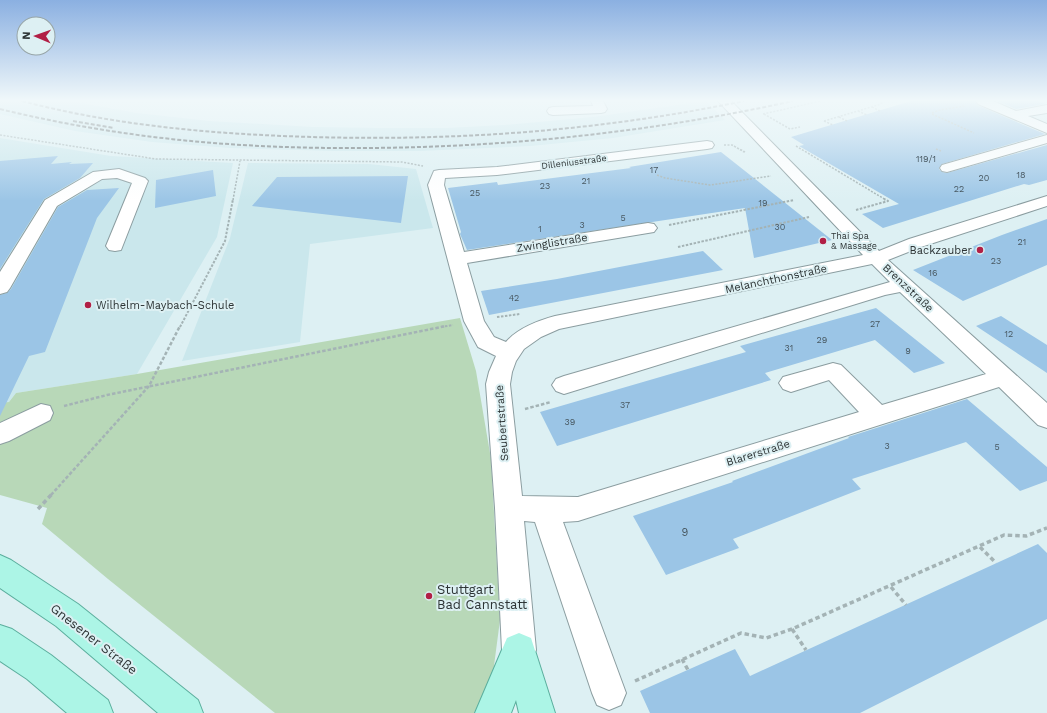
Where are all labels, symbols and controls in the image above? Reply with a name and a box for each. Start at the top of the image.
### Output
north arrow [16,16,56,56]
text: N [20,31,33,40]
street label: Dilleniusstraße [541,153,607,171]
house number: 119/1 [916,154,936,164]
house number: 17 [650,165,658,175]
house number: 18 [1016,170,1026,180]
house number: 20 [979,173,990,183]
house number: 21 [582,176,590,186]
house number: 23 [540,181,550,191]
house number: 22 [954,184,964,194]
house number: 25 [470,188,480,198]
house number: 19 [758,198,768,208]
house number: 5 [620,213,626,223]
house number: 3 [579,220,585,230]
house number: 30 [775,222,786,232]
house number: 1 [538,224,542,234]
street label: Zwinglistraße [515,231,589,255]
place label: Thai Spa & Massage [831,231,877,251]
marker: Thai Spa & Massage [818,236,828,246]
house number: 21 [1018,237,1026,247]
place label: Backzauber [910,244,972,257]
marker: Backzauber [975,245,985,255]
house number: 23 [991,256,1001,266]
street label: Brenzstraße [880,261,936,315]
street label: Melanchthonstraße [724,262,828,296]
house number: 16 [929,268,937,278]
house number: 42 [509,293,519,303]
place label: Wilhelm-Maybach-Schule [96,299,234,312]
marker: Wilhelm-Maybach-Schule [83,300,93,310]
house number: 27 [870,319,880,329]
house number: 12 [1005,329,1013,339]
house number: 29 [817,335,827,345]
house number: 31 [785,343,793,353]
house number: 9 [905,346,911,356]
street label: Seubertstraße [493,384,511,462]
house number: 37 [620,400,630,410]
house number: 39 [565,417,575,427]
street label: Blarerstraße [725,437,791,469]
house number: 3 [884,441,890,451]
house number: 5 [994,442,1000,452]
house number: 9 [682,526,689,539]
place label: Stuttgart Bad Cannstatt [437,582,528,612]
marker: Stuttgart Bad Cannstatt [424,591,434,601]
street label: Gnesener Straße [48,600,140,678]

